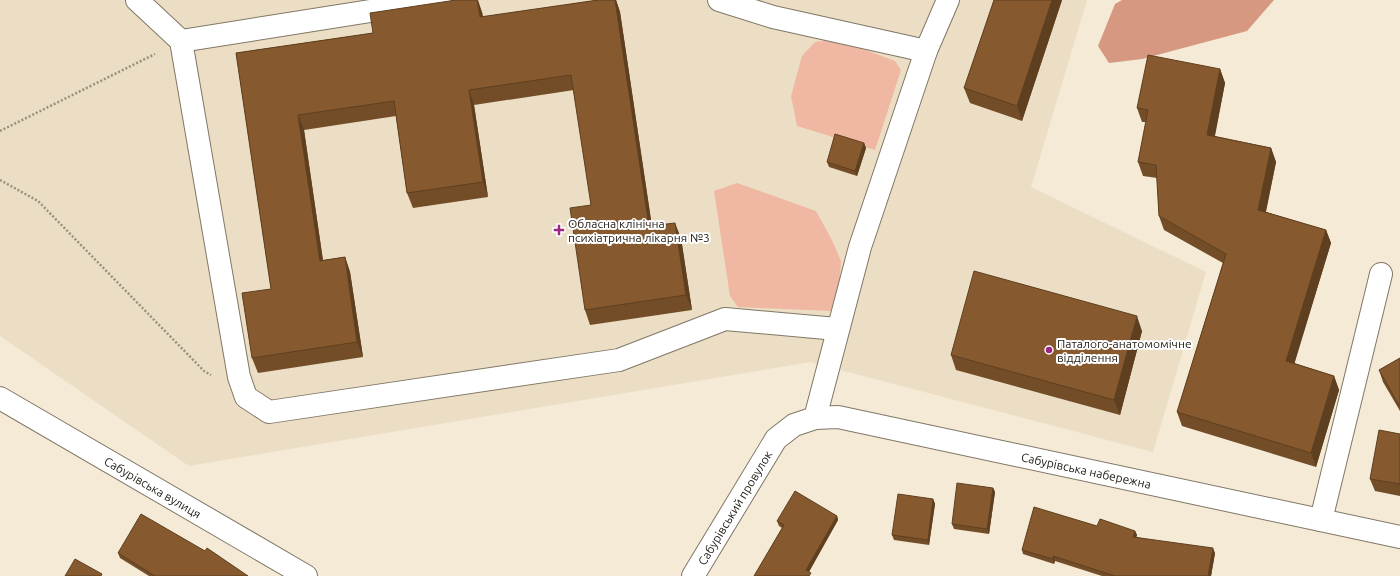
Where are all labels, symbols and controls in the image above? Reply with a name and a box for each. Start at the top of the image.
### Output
place label: Обласна клінічна психіатрична лікарня №3 [568,217,710,244]
marker: Обласна клінічна психіатрична лікарня №3 [553,224,565,236]
place label: Паталого-анатомомічне відділення [1057,337,1192,364]
marker: Паталого-анатомомічне відділення [1044,345,1054,355]
street label: Сабурівський провулок [695,448,774,567]
street label: Сабурівська набережна [1020,450,1152,490]
street label: Сабурівська вулиця [102,454,204,520]

